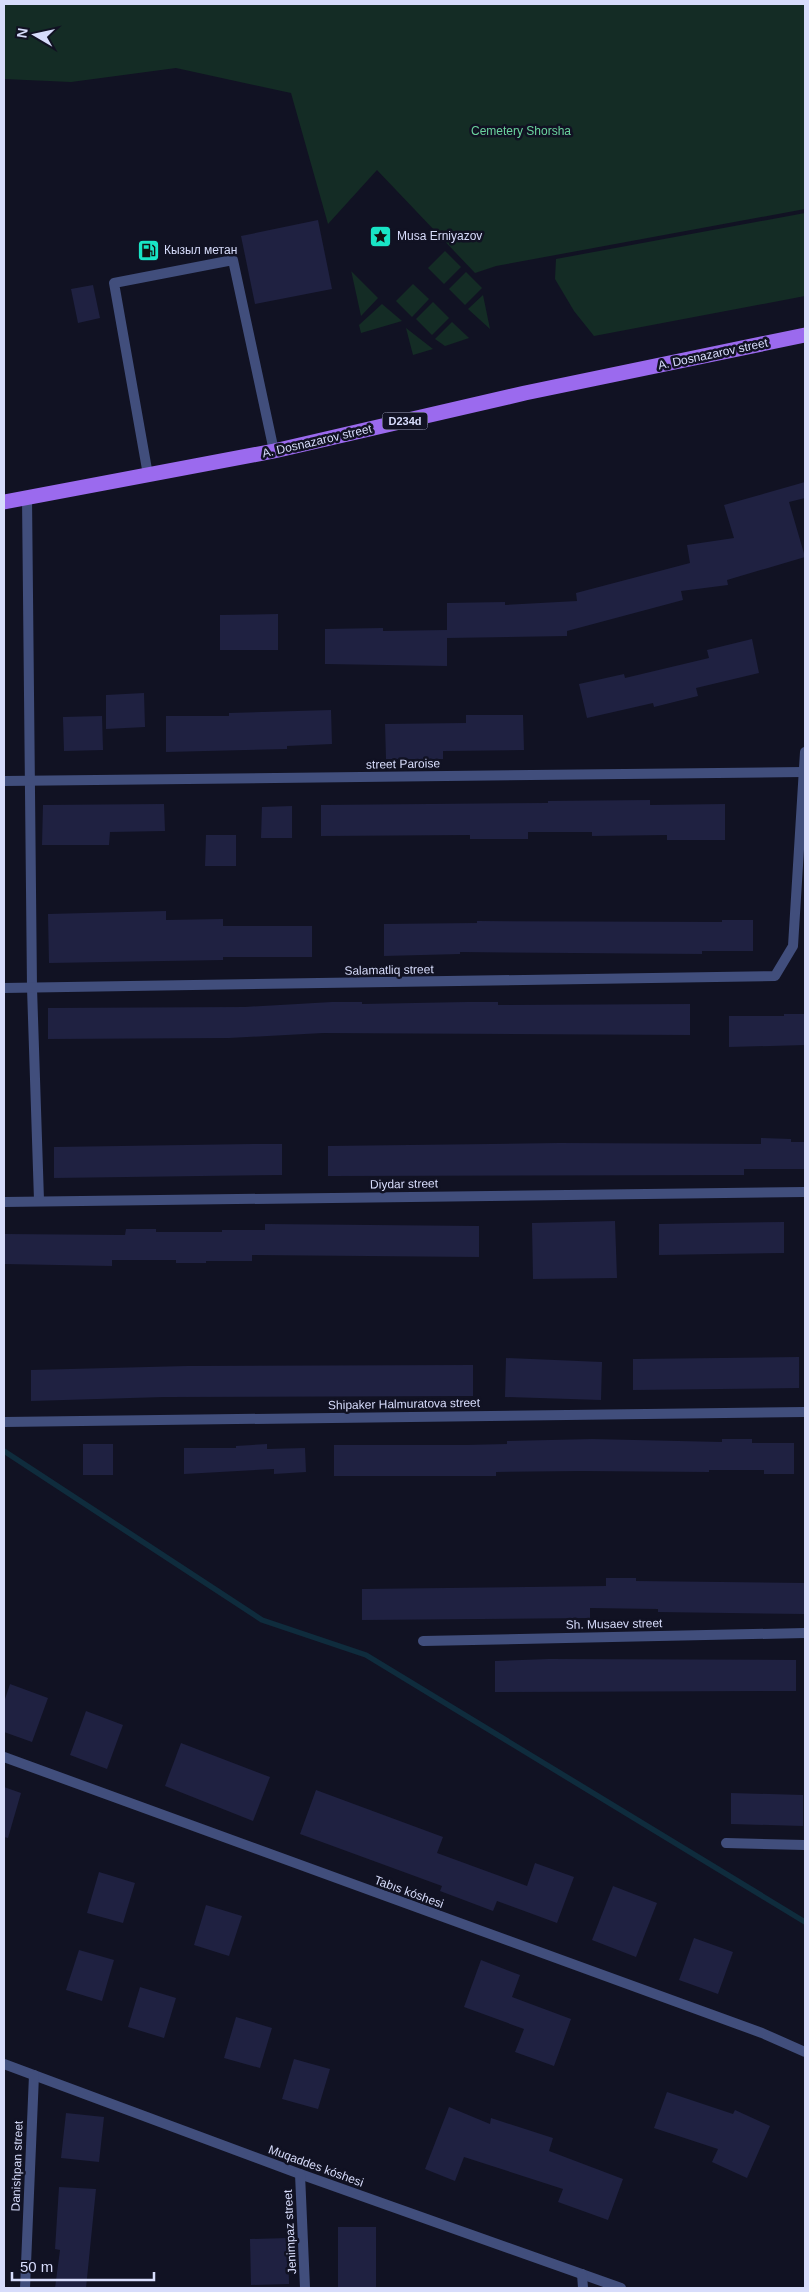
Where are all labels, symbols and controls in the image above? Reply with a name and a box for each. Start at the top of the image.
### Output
north arrow [10,10,60,60]
text: N [13,27,31,39]
park label: Cemetery Shorsha [471,124,571,138]
place icon: Musa Erniyazov [369,224,393,248]
place label: Musa Erniyazov [397,229,482,243]
fuel station icon: Кызыл метан [136,238,160,262]
place label: Кызыл метан [164,243,237,257]
street label: A. Dosnazarov street [657,335,770,372]
road number: D234d [382,412,428,430]
street label: A. Dosnazarov street [261,421,374,460]
street label: street Paroise [366,756,440,772]
street label: Salamatliq street [344,962,434,978]
street label: Diydar street [370,1176,439,1192]
street label: Shipaker Halmuratova street [328,1396,481,1412]
street label: Sh. Musaev street [566,1616,663,1632]
street label: Tabıs kóshesi [372,1873,446,1911]
street label: Danishpan street [8,2120,26,2212]
street label: Muqaddes kóshesi [267,2142,365,2190]
street label: Jenimpaz street [281,2189,299,2275]
scale bar [12,2250,155,2282]
text: 50 m [20,2258,53,2275]

